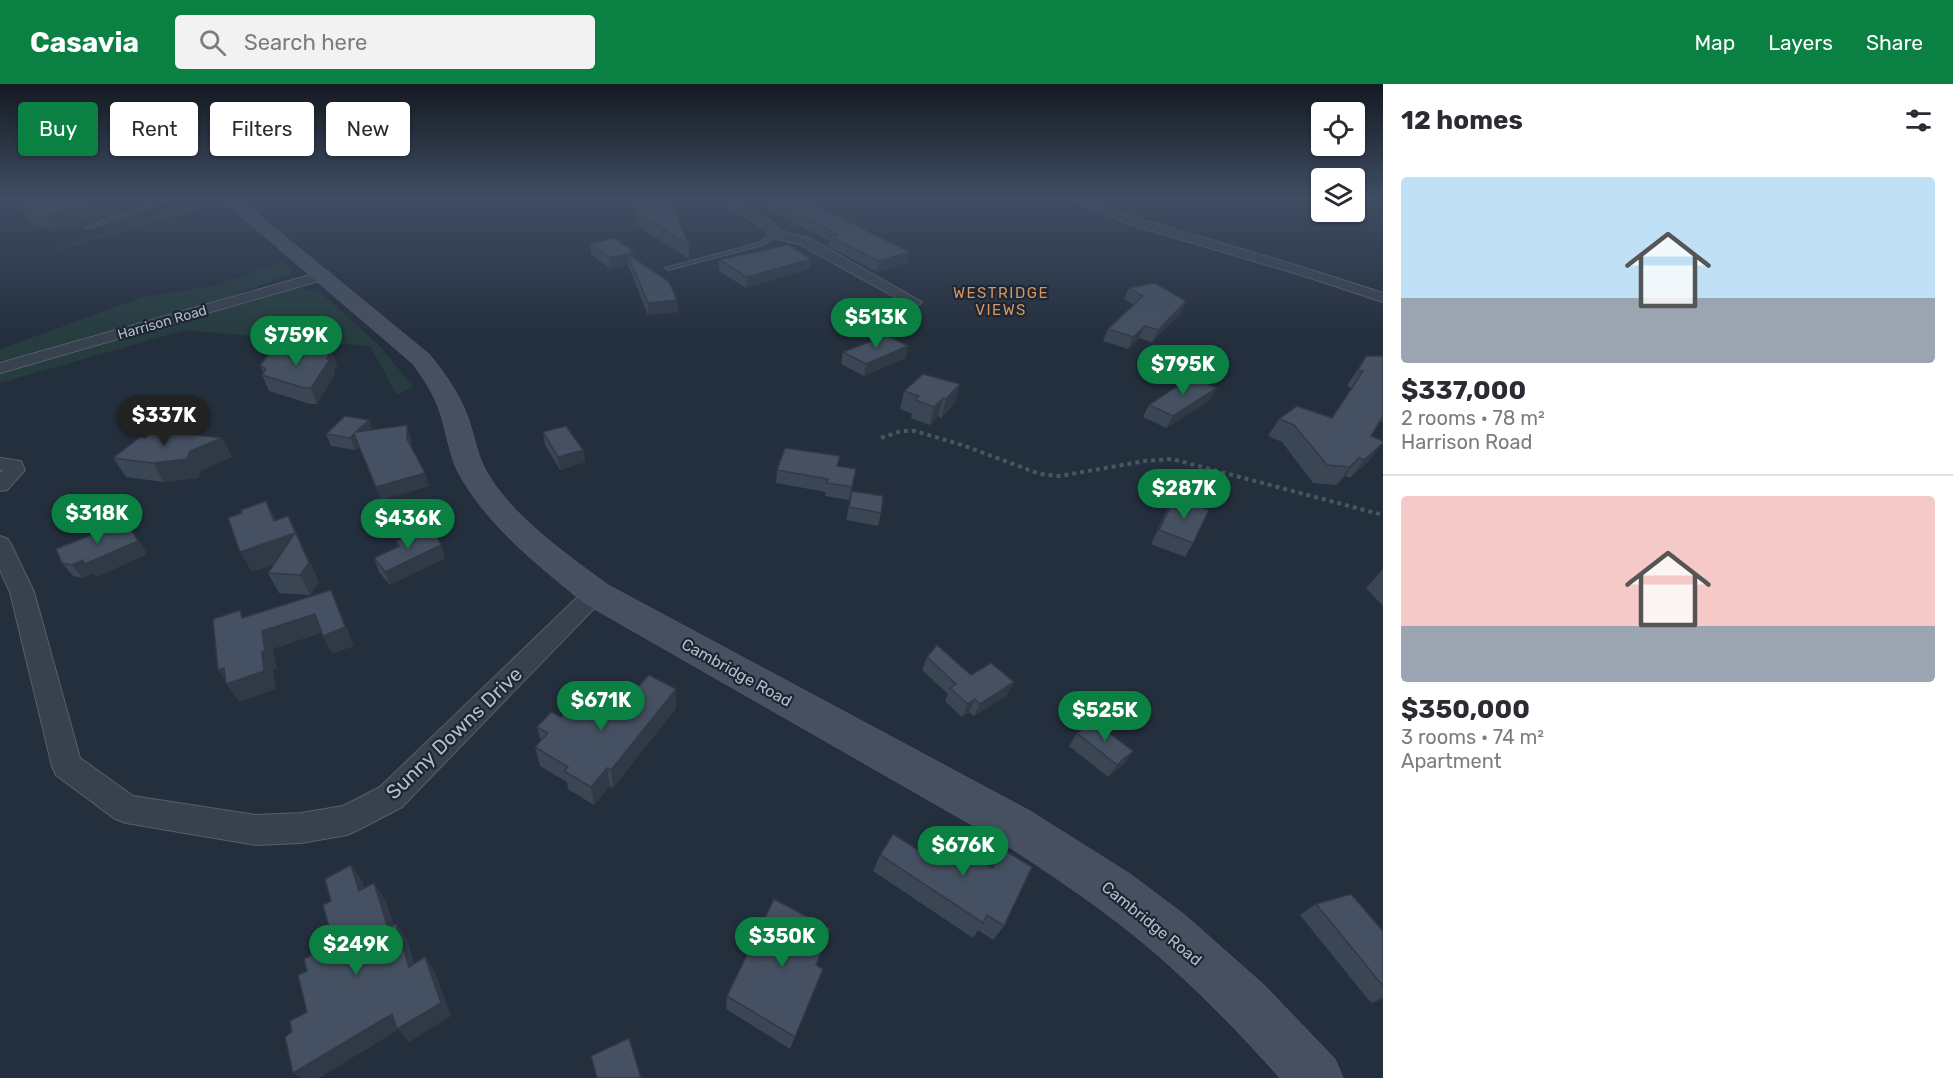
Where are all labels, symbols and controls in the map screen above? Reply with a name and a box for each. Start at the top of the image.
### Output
search box [175,15,595,69]
text: Casavia [30,26,139,59]
icon: search [196,26,229,59]
text: Search here [244,29,367,56]
text: Map [1694,30,1735,55]
text: Layers [1768,30,1833,55]
text: Share [1866,30,1923,55]
chip: Buy [18,102,98,156]
chip: Rent [110,102,198,156]
chip: Filters [210,102,314,156]
chip: New [326,102,410,156]
map controls [1311,102,1365,222]
button: locate [1311,102,1365,156]
icon: filters [1902,104,1935,137]
text: 12 homes [1401,105,1523,136]
button: layers [1311,168,1365,222]
icon: home [1614,216,1722,324]
district label: WESTRIDGE VIEWS [953,284,1049,319]
pin: $513K [834,298,918,349]
street label: Harrison Road [116,302,209,343]
text: $513K [845,305,907,329]
pin: $759K [254,316,338,367]
text: $759K [264,323,328,347]
pin: $795K [1141,345,1225,396]
text: $795K [1151,352,1215,376]
text: $337,000 [1401,375,1526,406]
pin: $337K [122,396,206,447]
text: $337K [132,403,196,427]
text: 2 rooms · 78 m² [1401,406,1545,430]
text: Harrison Road [1401,430,1532,454]
pin: $287K [1142,469,1226,520]
text: $287K [1152,476,1216,500]
pin: $318K [55,494,139,545]
pin: $436K [366,499,450,550]
text: $318K [65,501,129,525]
text: $436K [375,506,441,530]
icon: home [1614,535,1722,643]
street label: Cambridge Road [678,634,795,711]
street label: Sunny Downs Drive [381,662,527,804]
pin: $671K [559,681,643,732]
text: $671K [571,688,631,712]
pin: $525K [1063,691,1147,742]
text: $350,000 [1401,694,1530,725]
text: $525K [1072,698,1138,722]
text: 3 rooms · 74 m² [1401,725,1544,749]
text: Apartment [1401,749,1502,773]
pin: $676K [921,826,1005,877]
text: $676K [932,833,994,857]
street label: Cambridge Road [1098,877,1205,969]
pin: $350K [740,917,824,968]
text: $350K [749,924,815,948]
pin: $249K [314,925,398,976]
text: $249K [323,932,389,956]

